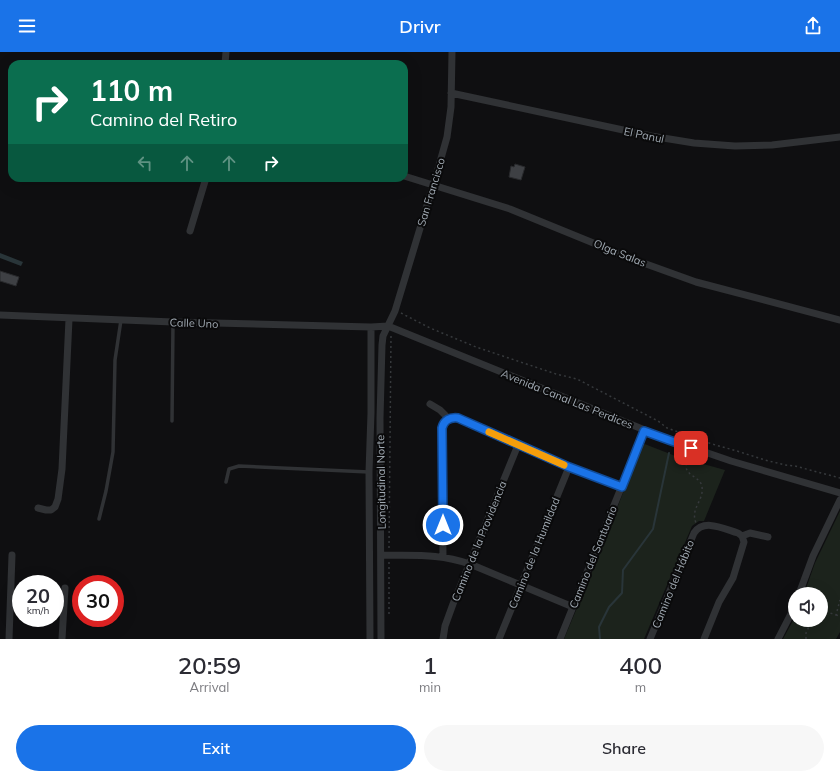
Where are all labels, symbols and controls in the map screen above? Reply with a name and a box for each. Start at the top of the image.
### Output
icon: menu [16,15,38,37]
text: Drivr [399,15,441,38]
icon: share [802,15,824,37]
text: 110 m [90,73,173,108]
icon: right [24,76,76,128]
text: Camino del Retiro [90,108,237,131]
street label: El Panul [623,124,665,146]
icon: left [134,152,156,174]
icon: ahead [176,152,198,174]
icon: ahead [218,152,240,174]
icon: right [260,152,282,174]
street label: San Francisco [414,156,448,228]
street label: Olga Salas [592,236,648,270]
street label: Calle Uno [169,315,219,331]
street label: Avenida Canal Las Perdices [499,366,635,432]
pin [674,431,708,465]
street label: Longitudinal Norte [373,435,389,529]
icon: arrive [680,437,702,459]
street label: Camino de la Providencia [448,479,510,603]
street label: Camino de la Humildad [505,495,563,611]
position arrow [422,504,464,546]
street label: Camino del Santuario [566,504,620,610]
street label: Camino del Hábito [649,538,697,630]
speed limit sign: 30 [72,575,124,627]
text: 20 [26,583,50,608]
map controls [788,587,828,627]
button: sound [788,587,828,627]
text: km/h [27,604,49,617]
text: 20:59 [178,650,241,680]
text: 1 [423,650,437,680]
text: 400 [619,650,662,680]
text: Arrival [190,679,229,695]
text: min [419,679,441,695]
text: m [635,679,646,695]
button: Exit [16,725,416,771]
button: Share [424,725,824,771]

